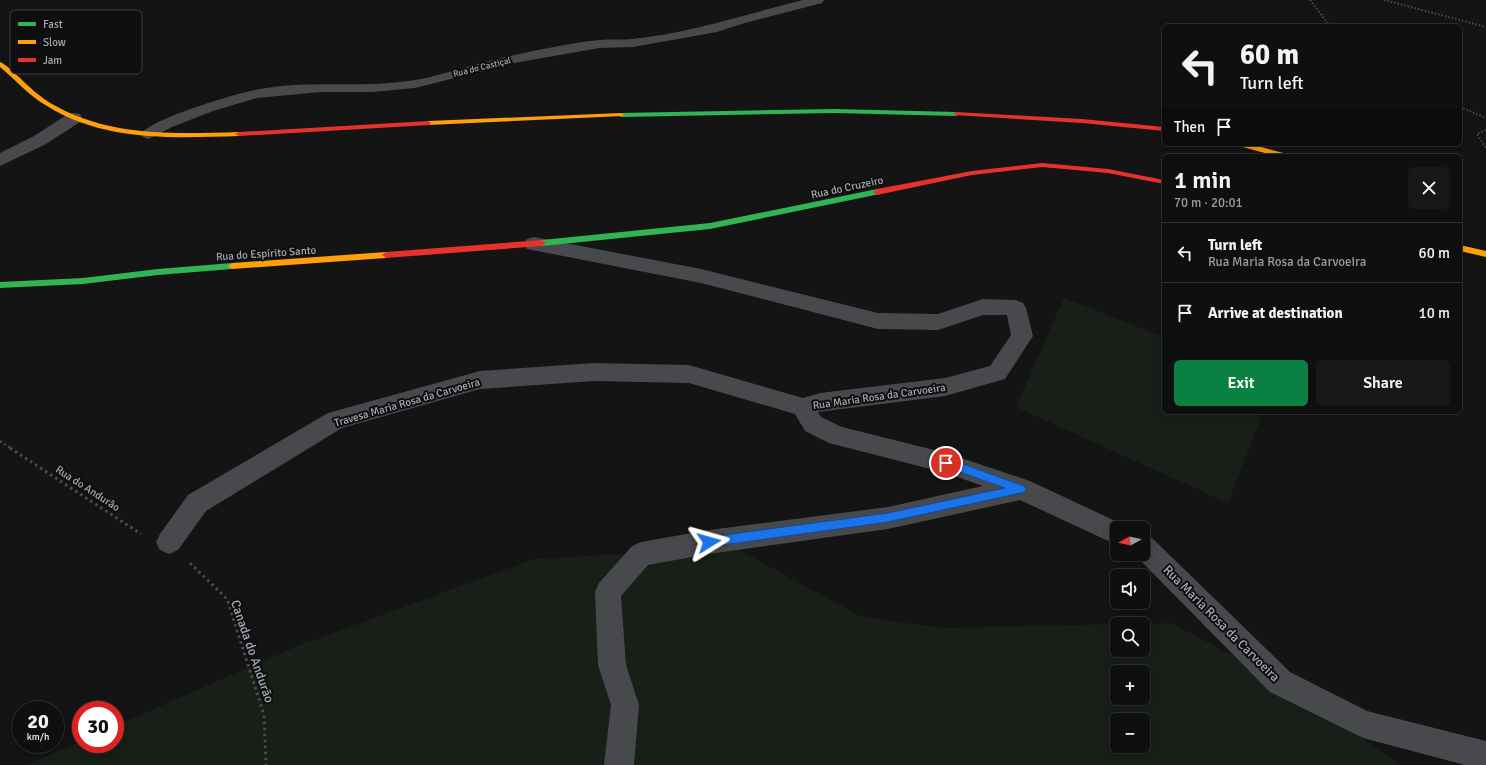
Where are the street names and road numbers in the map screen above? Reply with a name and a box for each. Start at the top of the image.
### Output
street label: Rua do Castiçal [452,55,512,80]
street label: Rua do Cruzeiro [810,173,885,202]
street label: Rua do Espírito Santo [215,243,317,263]
street label: Travesa Maria Rosa da Carvoeira [333,375,482,430]
street label: Rua Maria Rosa da Carvoeira [812,381,947,412]
street label: Rua do Andurão [53,463,123,514]
street label: Rua Maria Rosa da Carvoeira [1160,562,1283,685]
street label: Canada do Andurão [227,598,277,705]

